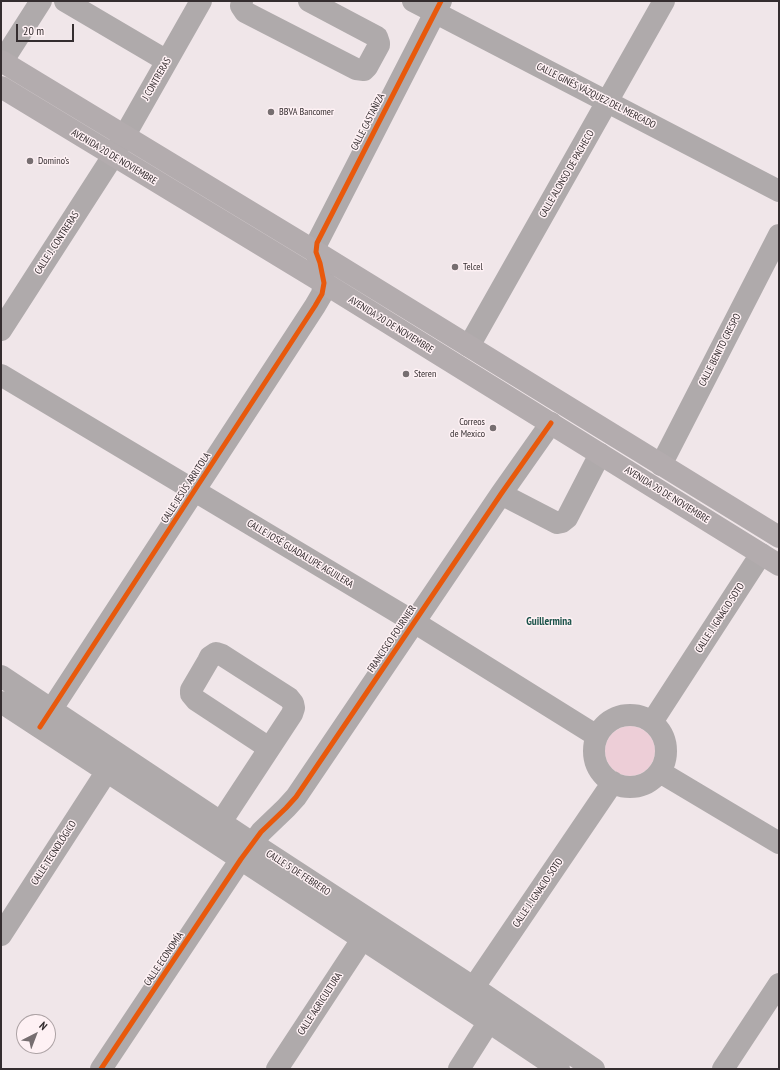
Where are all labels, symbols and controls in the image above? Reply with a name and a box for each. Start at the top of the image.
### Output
scale bar [18,16,76,42]
text: 20 m [23,23,44,38]
street label: J CONTRERAS [140,56,174,102]
street label: CALLE GINÉS VÁZQUEZ DEL MERCADO [534,61,658,131]
street label: CALLE CASTAÑIZA [348,91,388,153]
place label: BBVA Bancomer [279,106,334,118]
marker: BBVA Bancomer [266,107,276,117]
street label: AVENIDA 20 DE NOVIEMBRE [69,127,159,187]
street label: CALLE ALONSO DE PACHECO [537,128,597,220]
place label: Domino's [38,155,69,167]
marker: Domino's [25,156,35,166]
street label: CALLE J. CONTRERAS [32,209,82,277]
place label: Telcel [463,261,483,273]
marker: Telcel [450,262,460,272]
street label: AVENIDA 20 DE NOVIEMBRE [346,294,436,356]
street label: CALLE BENITO CRESPO [696,312,744,388]
place label: Steren [414,368,436,380]
marker: Steren [401,369,411,379]
place label: Correos de Mexico [450,416,485,440]
marker: Correos de Mexico [488,423,498,433]
street label: CALLE JESÚS ARRITOLA [159,451,213,525]
street label: AVENIDA 20 DE NOVIEMBRE [622,464,712,526]
street label: CALLE JOSÉ GUADALUPE AGUILERA [245,517,355,591]
street label: CALLE J. IGNACIO SOTO [693,581,747,655]
street label: FRANCISCO FOURNIER [365,603,419,675]
district label: Guillermina [526,615,572,629]
street label: CALLE TECNOLÓGICO [29,819,79,887]
street label: CALLE 5 DE FEBRERO [264,848,332,898]
street label: CALLE J. IGNACIO SOTO [510,856,566,930]
street label: CALLE ECONOMÍA [142,930,186,988]
street label: CALLE AGRICULTURA [295,970,345,1038]
north arrow [16,1014,56,1054]
text: N [36,1019,50,1033]

